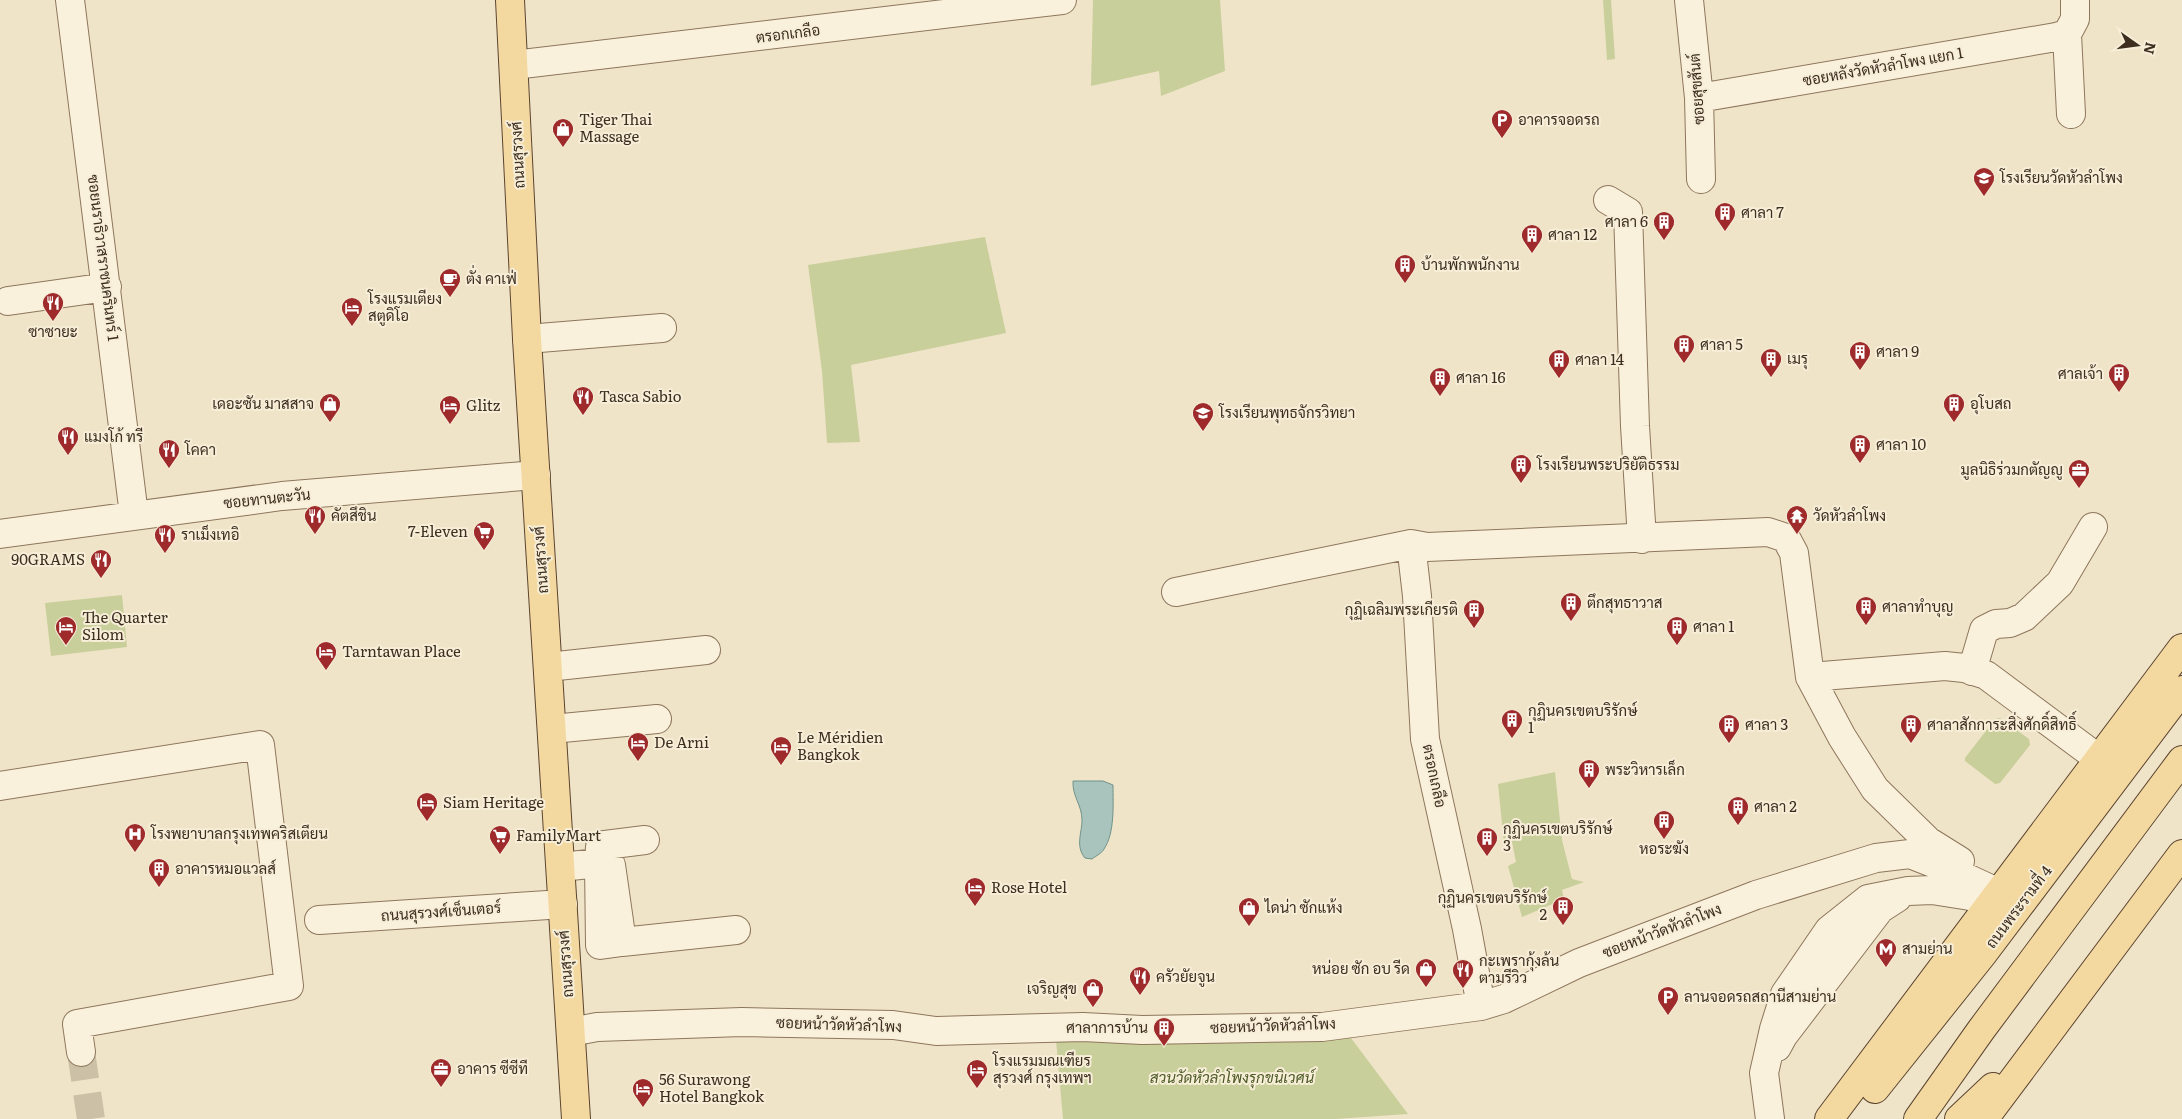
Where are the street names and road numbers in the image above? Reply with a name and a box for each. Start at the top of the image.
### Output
street label: ตรอกเกลือ [754,17,821,48]
street label: ซอยหลังวัดหัวลำโพง แยก 1 [1801,40,1965,91]
street label: ซอยสุขสันต์ [1682,53,1710,126]
street label: ถนนสุรวงศ์ [503,121,531,189]
street label: ซอยนราธิวาสราชนครินทร์ 1 [83,173,126,342]
street label: ซอยทานตะวัน [222,481,312,514]
street label: ถนนสุรวงศ์ [526,526,554,594]
street label: ตรอกเกลือ [1418,742,1453,810]
street label: ถนนพระรามที่ 4 [1977,859,2057,952]
street label: ถนนสุรวงศ์เซ็นเตอร์ [380,895,502,927]
street label: ซอยหน้าวัดหัวลำโพง [1599,896,1724,963]
street label: ถนนสุรวงศ์ [551,930,579,998]
street label: ซอยหน้าวัดหัวลำโพง [776,1010,902,1037]
street label: ซอยหน้าวัดหัวลำโพง [1210,1011,1336,1038]

